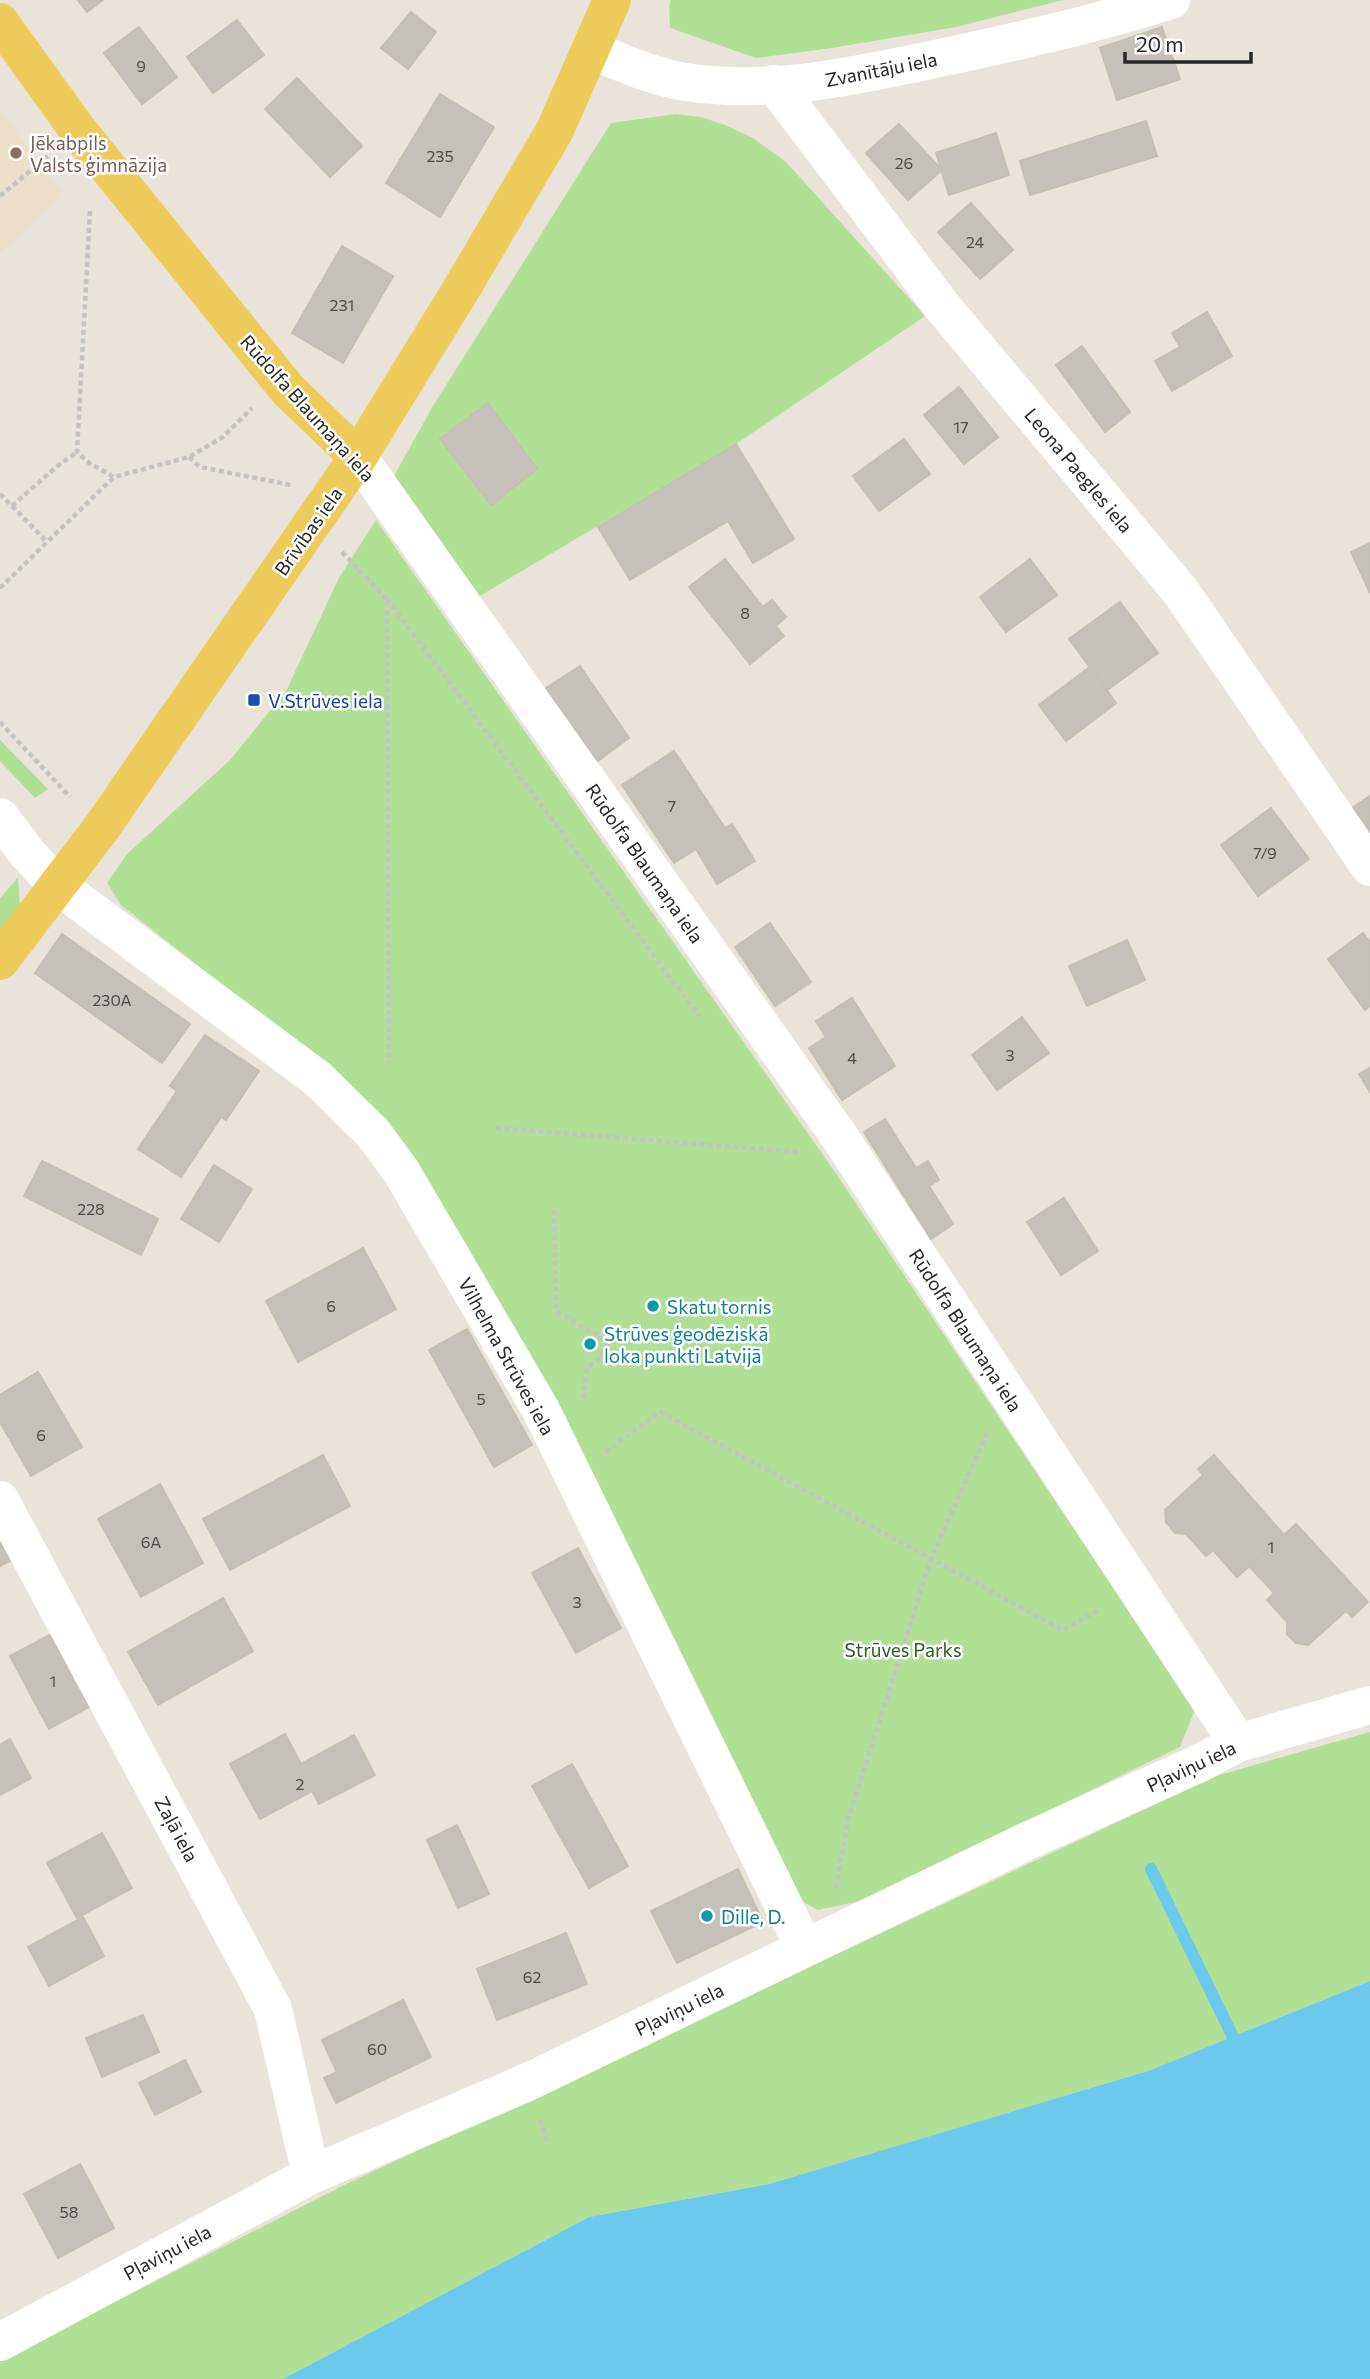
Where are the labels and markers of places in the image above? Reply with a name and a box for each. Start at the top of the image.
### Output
place label: Jēkabpils Valsts ģimnāzija [30,131,167,176]
marker: Jēkabpils Valsts ģimnāzija [8,145,24,161]
place label: V.Strūves iela [268,689,383,712]
marker: V.Strūves iela [246,692,262,708]
place label: Skatu tornis [667,1295,771,1318]
marker: Skatu tornis [645,1298,661,1314]
place label: Strūves ģeodēziskā loka punkti Latvijā [604,1322,768,1367]
marker: Strūves ģeodēziskā loka punkti Latvijā [582,1336,598,1352]
place label: Dille, D. [721,1905,785,1928]
marker: Dille, D. [699,1908,715,1924]

